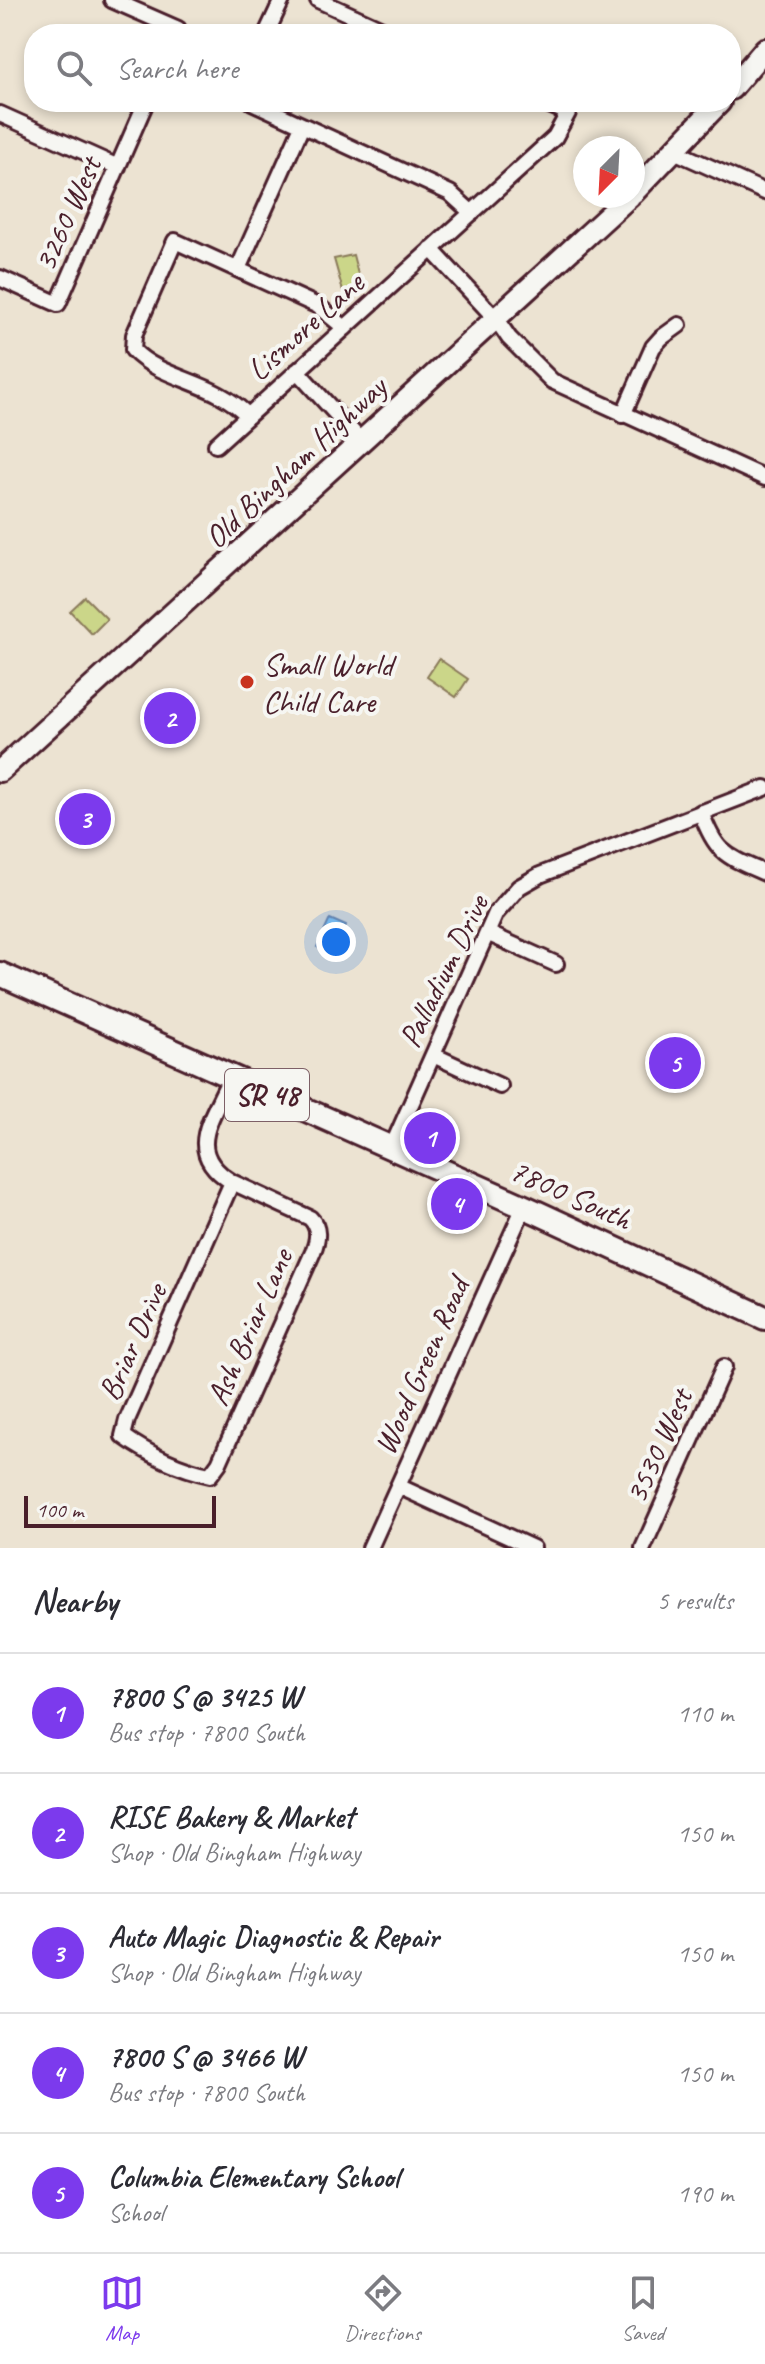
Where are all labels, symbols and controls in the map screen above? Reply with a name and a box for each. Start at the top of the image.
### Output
search box [24,24,741,112]
icon: search [52,46,96,90]
text: Search here [116,49,238,87]
north arrow [573,136,645,208]
street label: 3260 West [24,148,112,278]
street label: Lismore Lane [238,261,374,390]
street label: Old Bingham Highway [196,365,397,557]
place label: Small World Child Care [263,644,397,722]
marker: Small World Child Care [238,673,256,691]
pin: 2 [144,688,196,748]
pin: 3 [59,789,111,849]
street label: Palladium Drive [389,886,499,1054]
your location [316,922,356,962]
pin: 5 [649,1033,701,1093]
road number: SR 48 [225,1069,309,1121]
pin: 1 [404,1108,456,1168]
street label: 7800 South [504,1150,639,1240]
pin: 4 [431,1174,483,1234]
street label: Ash Briar Lane [197,1240,303,1412]
street label: Wood Green Road [364,1268,480,1461]
street label: Briar Drive [89,1275,177,1407]
street label: 3530 West [615,1380,703,1510]
scale bar [24,1492,216,1528]
text: 100 m [36,1496,83,1524]
text: Nearby [32,1579,118,1622]
text: 5 results [657,1584,733,1617]
text: 7800 S @ 3425 W [108,1678,300,1716]
text: 1 [52,1697,64,1730]
text: 110 m [677,1697,733,1730]
text: Bus stop · 7800 South [108,1716,305,1749]
text: RISE Bakery & Market [108,1798,354,1836]
text: 2 [52,1817,64,1850]
text: 150 m [677,1817,733,1850]
text: Shop · Old Bingham Highway [108,1836,360,1869]
text: Auto Magic Diagnostic & Repair [108,1918,439,1956]
text: 3 [52,1937,64,1970]
text: 150 m [677,1937,733,1970]
text: Shop · Old Bingham Highway [108,1956,360,1989]
text: 7800 S @ 3466 W [108,2038,302,2076]
text: 4 [52,2057,64,2090]
text: 150 m [677,2057,733,2090]
text: Bus stop · 7800 South [108,2076,305,2109]
text: Columbia Elementary School [108,2158,399,2196]
text: 5 [52,2177,64,2210]
text: 190 m [677,2177,733,2210]
text: School [108,2196,164,2229]
tab: Map [100,2271,144,2347]
tab: Directions [344,2271,421,2347]
tab: Saved [621,2271,665,2347]

